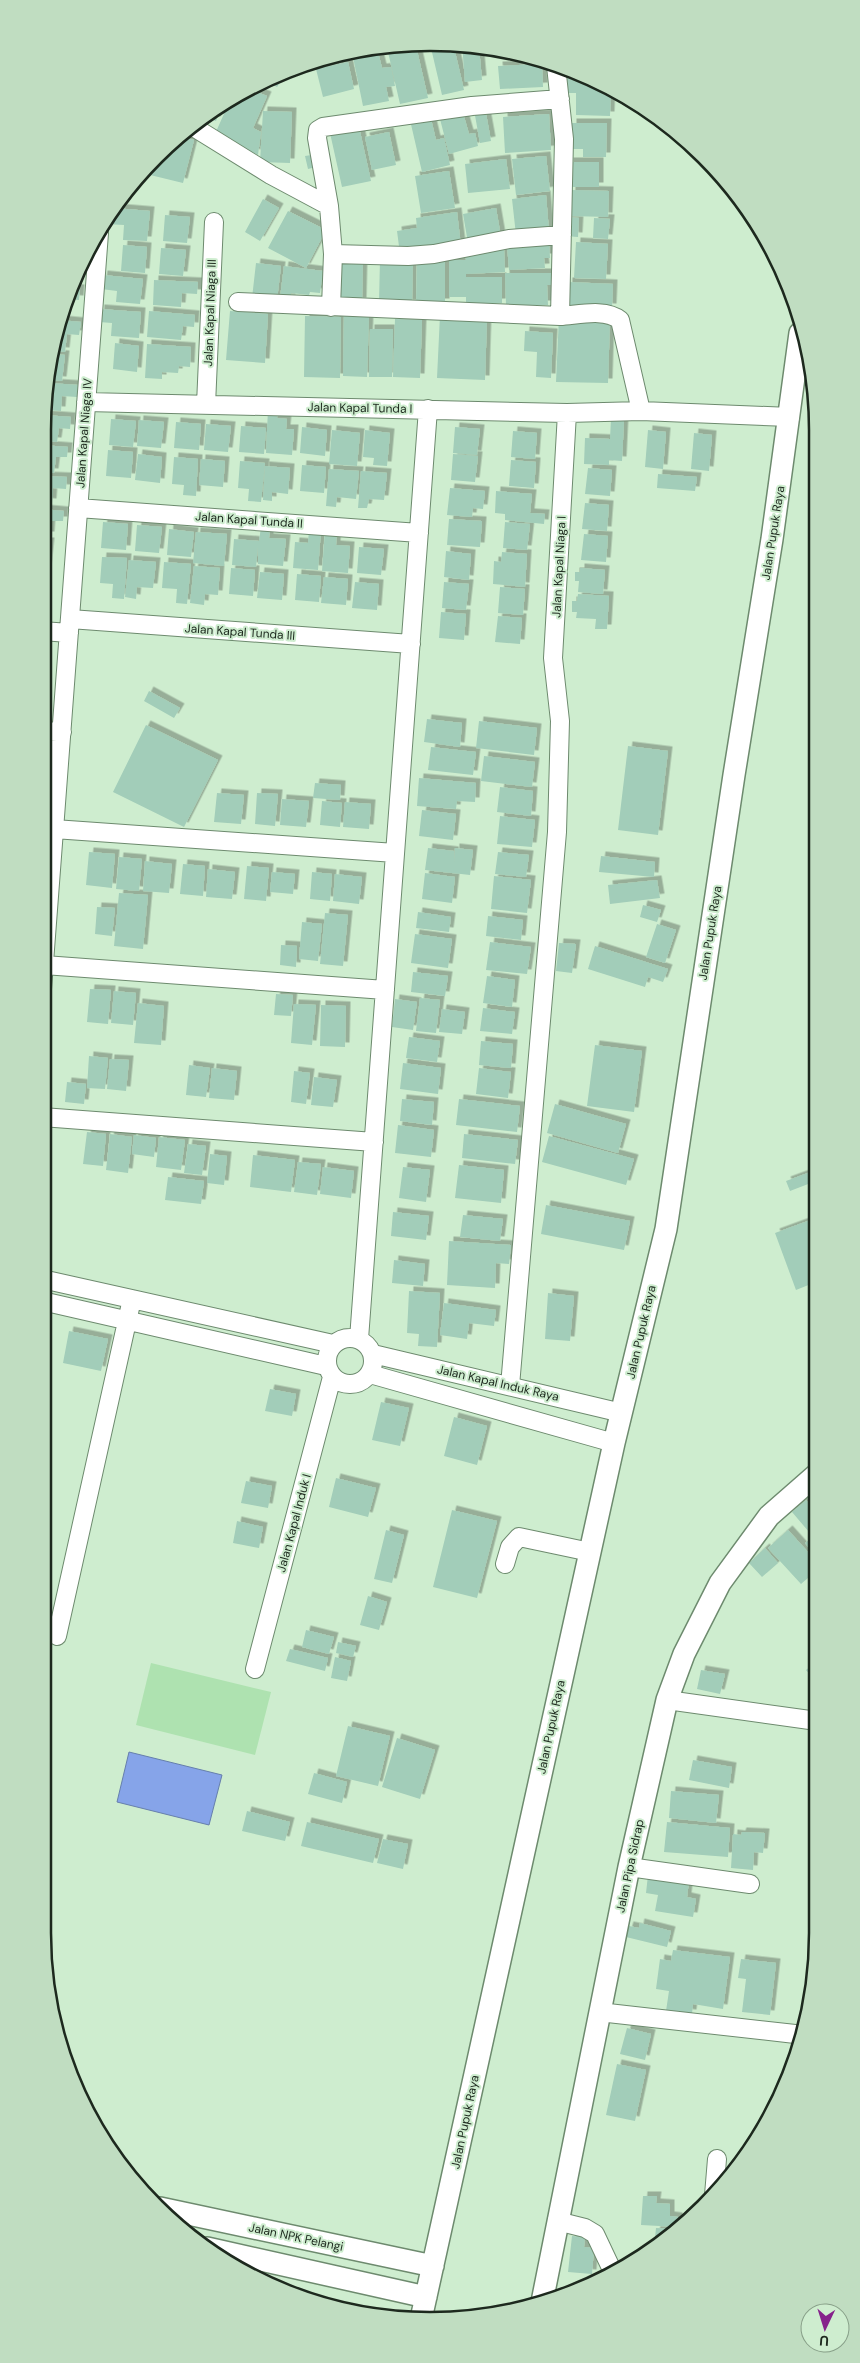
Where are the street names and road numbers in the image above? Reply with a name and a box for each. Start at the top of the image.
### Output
street label: Jalan Kapal Niaga III [200,259,220,367]
street label: Jalan Kapal Niaga IV [72,378,96,488]
street label: Jalan Kapal Tunda I [307,399,413,417]
street label: Jalan Pupuk Raya [758,485,788,581]
street label: Jalan Kapal Tunda II [195,508,303,532]
street label: Jalan Kapal Niaga I [548,516,570,618]
street label: Jalan Kapal Tunda III [184,620,296,644]
street label: Jalan Pupuk Raya [695,885,725,981]
street label: Jalan Pupuk Raya [622,1284,660,1380]
street label: Jalan Kapal Induk Raya [436,1361,560,1405]
street label: Jalan Kapal Induk I [273,1472,315,1574]
street label: Jalan Pupuk Raya [533,1679,569,1775]
street label: Jalan Pipa Sidrap [612,1818,648,1914]
street label: Jalan Pupuk Raya [447,2074,483,2170]
street label: Jalan NPK Pelangi [247,2219,345,2255]

